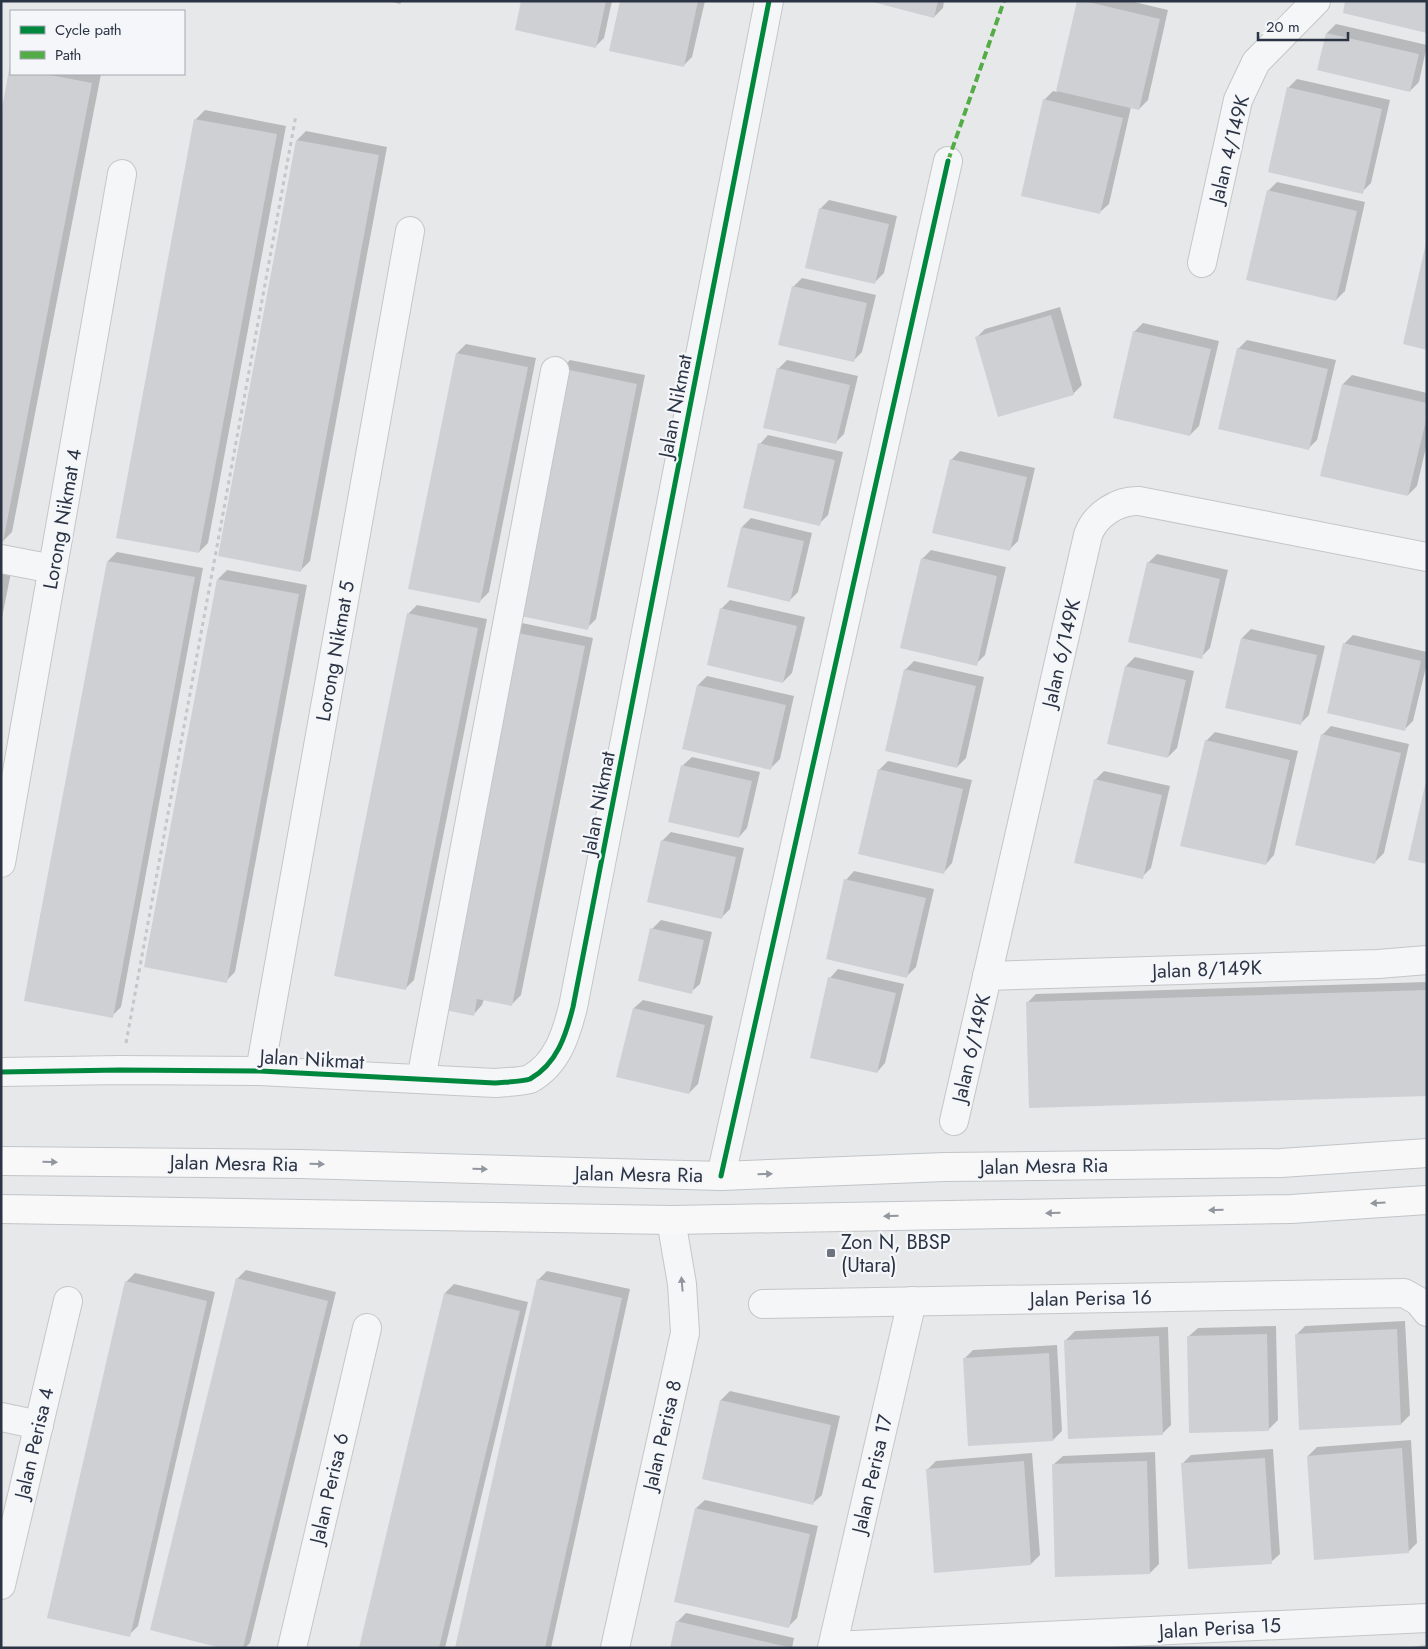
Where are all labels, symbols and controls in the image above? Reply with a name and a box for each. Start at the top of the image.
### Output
legend [10,10,185,75]
scale bar [1258,10,1348,42]
text: 20 m [1266,16,1300,38]
text: Cycle path [55,19,122,41]
text: Path [55,44,81,66]
street label: Jalan 4/149K [1201,91,1257,209]
street label: Jalan Nikmat [651,352,700,463]
street label: Lorong Nikmat 4 [36,446,89,592]
street label: Lorong Nikmat 5 [309,579,362,724]
street label: Jalan 6/149K [1034,595,1088,713]
street label: Jalan Nikmat [574,749,623,860]
street label: Jalan 8/149K [1149,953,1263,986]
street label: Jalan 6/149K [944,990,998,1108]
street label: Jalan Nikmat [256,1042,365,1077]
street label: Jalan Mesra Ria [167,1148,298,1179]
street label: Jalan Mesra Ria [977,1151,1108,1182]
one-way arrow [42,1158,58,1166]
street label: Jalan Mesra Ria [572,1159,703,1190]
one-way arrow [310,1161,326,1169]
one-way arrow [472,1165,488,1173]
one-way arrow [757,1170,773,1178]
one-way arrow [1370,1200,1386,1208]
one-way arrow [1208,1207,1224,1215]
one-way arrow [1045,1209,1061,1217]
one-way arrow [883,1212,899,1220]
place label: Zon N, BBSP (Utara) [841,1228,951,1280]
marker: Zon N, BBSP (Utara) [825,1247,837,1259]
one-way arrow [677,1276,685,1292]
street label: Jalan Perisa 16 [1027,1283,1152,1314]
street label: Jalan Perisa 8 [635,1377,689,1496]
street label: Jalan Perisa 4 [7,1384,61,1504]
street label: Jalan Perisa 17 [844,1411,900,1539]
street label: Jalan Perisa 6 [302,1430,356,1549]
street label: Jalan Perisa 15 [1155,1611,1282,1646]

